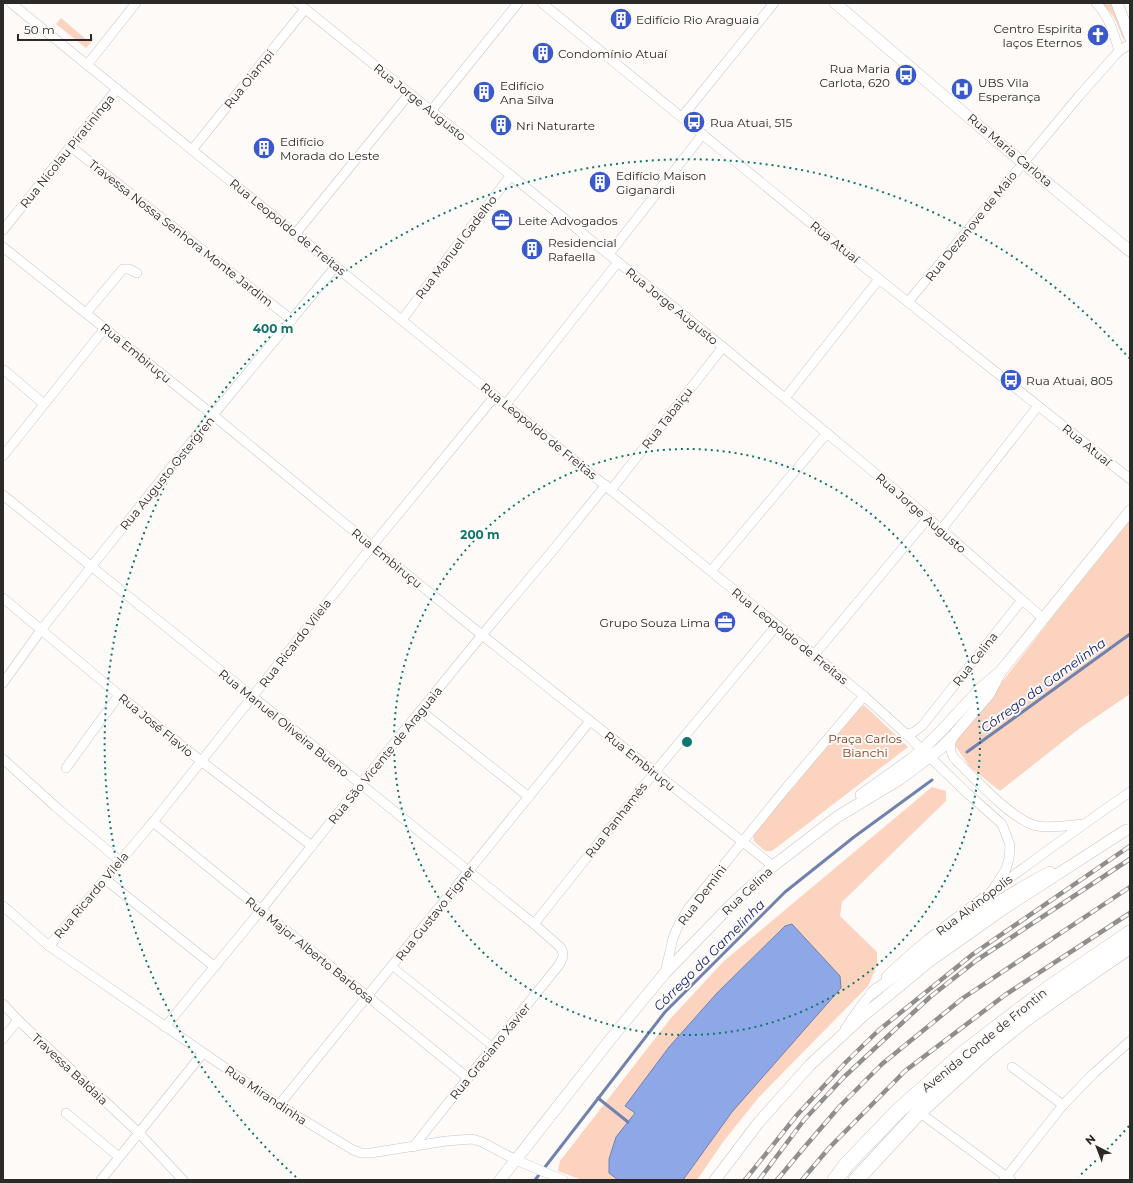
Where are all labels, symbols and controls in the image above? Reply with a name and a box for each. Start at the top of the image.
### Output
building icon: Edifício Rio Araguaia [608,6,634,32]
place label: Edifício Rio Araguaia [636,12,759,27]
scale bar [18,16,91,42]
place label: Centro Espirita laços Eternos [993,21,1082,50]
text: 50 m [24,22,55,37]
church icon: Centro Espirita laços Eternos [1085,22,1111,48]
building icon: Condomínio Atuaí [530,40,556,66]
place label: Condomínio Atuaí [558,46,668,61]
street label: Rua Oiampi [221,47,277,111]
street label: Rua Jorge Augusto [371,60,469,144]
place label: Rua Maria Carlota, 620 [820,61,890,90]
bus stop icon: Rua Maria Carlota, 620 [893,62,919,88]
place label: UBS Vila Esperança [978,75,1041,104]
hospital icon: UBS Vila Esperança [949,76,975,102]
place label: Edifício Ana Sílva [500,78,554,107]
building icon: Edifício Ana Sílva [471,79,497,105]
street label: Rua Nicolau Piratininga [17,91,117,211]
bus stop icon: Rua Atuai, 515 [681,109,707,135]
street label: Rua Maria Carlota [964,110,1056,190]
building icon: Nri Naturarte [488,112,514,138]
place label: Rua Atuai, 515 [710,115,793,130]
place label: Nri Naturarte [516,118,595,133]
place label: Edifício Morada do Leste [280,134,380,163]
building icon: Edifício Morada do Leste [251,135,277,161]
street label: Travessa Nossa Senhora Monte Jardim [86,156,276,310]
place label: Edifício Maison Giganardi [616,168,706,197]
street label: Rua Dezenove de Maio [922,168,1020,284]
building icon: Edifício Maison Giganardi [587,169,613,195]
street label: Rua Leopoldo de Freitas [227,176,349,279]
street label: Rua Manuel Gadelho [412,192,500,302]
office icon: Leite Advogados [489,207,515,233]
place label: Leite Advogados [518,213,618,228]
street label: Rua Atuaí [807,218,863,267]
place label: Residencial Rafaella [548,235,617,264]
building icon: Residencial Rafaella [519,236,545,262]
street label: Rua Jorge Augusto [623,264,721,348]
street label: Rua Embiruçu [98,320,174,386]
text: 400 m [253,321,293,336]
bus stop icon: Rua Atuai, 805 [998,367,1024,393]
place label: Rua Atuai, 805 [1026,373,1113,388]
street label: Rua Leopoldo de Freitas [478,380,600,483]
street label: Rua Tabaiçu [638,384,696,452]
street label: Rua Augusto Ostergren [117,413,217,533]
street label: Rua Atuaí [1059,421,1115,470]
street label: Rua Jorge Augusto [873,470,969,556]
street label: Rua Embiruçu [349,525,425,591]
text: 200 m [460,527,500,542]
street label: Rua Leopoldo de Freitas [729,585,851,688]
street label: Rua Ricardo Vilela [256,596,334,690]
office icon: Grupo Souza Lima [712,609,738,635]
place label: Grupo Souza Lima [600,615,710,630]
street label: Rua Celina [949,629,1001,689]
water label: Córrego da Gamelinha [977,634,1109,736]
street label: Rua Manuel Oliveira Bueno [216,666,352,780]
street label: Rua São Vicente de Araguaia [325,683,445,827]
street label: Rua José Flavio [116,690,196,760]
street label: Rua Embiruçu [602,728,678,794]
park label: Praça Carlos Bianchi [828,731,902,760]
centre of rings [680,735,694,749]
street label: Rua Panhamés [582,779,650,861]
street label: Rua Ricardo Vilela [50,849,132,941]
street label: Rua Gustavo Figner [392,862,478,964]
street label: Rua Demini [675,862,729,928]
street label: Rua Celina [718,864,776,918]
street label: Rua Alvinópolis [933,871,1015,939]
street label: Rua Major Alberto Barbosa [243,893,377,1007]
water label: Córrego da Gamelinha [650,896,768,1014]
street label: Avenida Conde de Frontin [918,985,1050,1095]
street label: Rua Graciano Xavier [446,1000,534,1102]
street label: Travessa Baldaia [29,1030,111,1108]
street label: Rua Mirandinha [222,1062,310,1128]
north arrow [1077,1127,1117,1167]
text: N [1082,1131,1098,1148]

